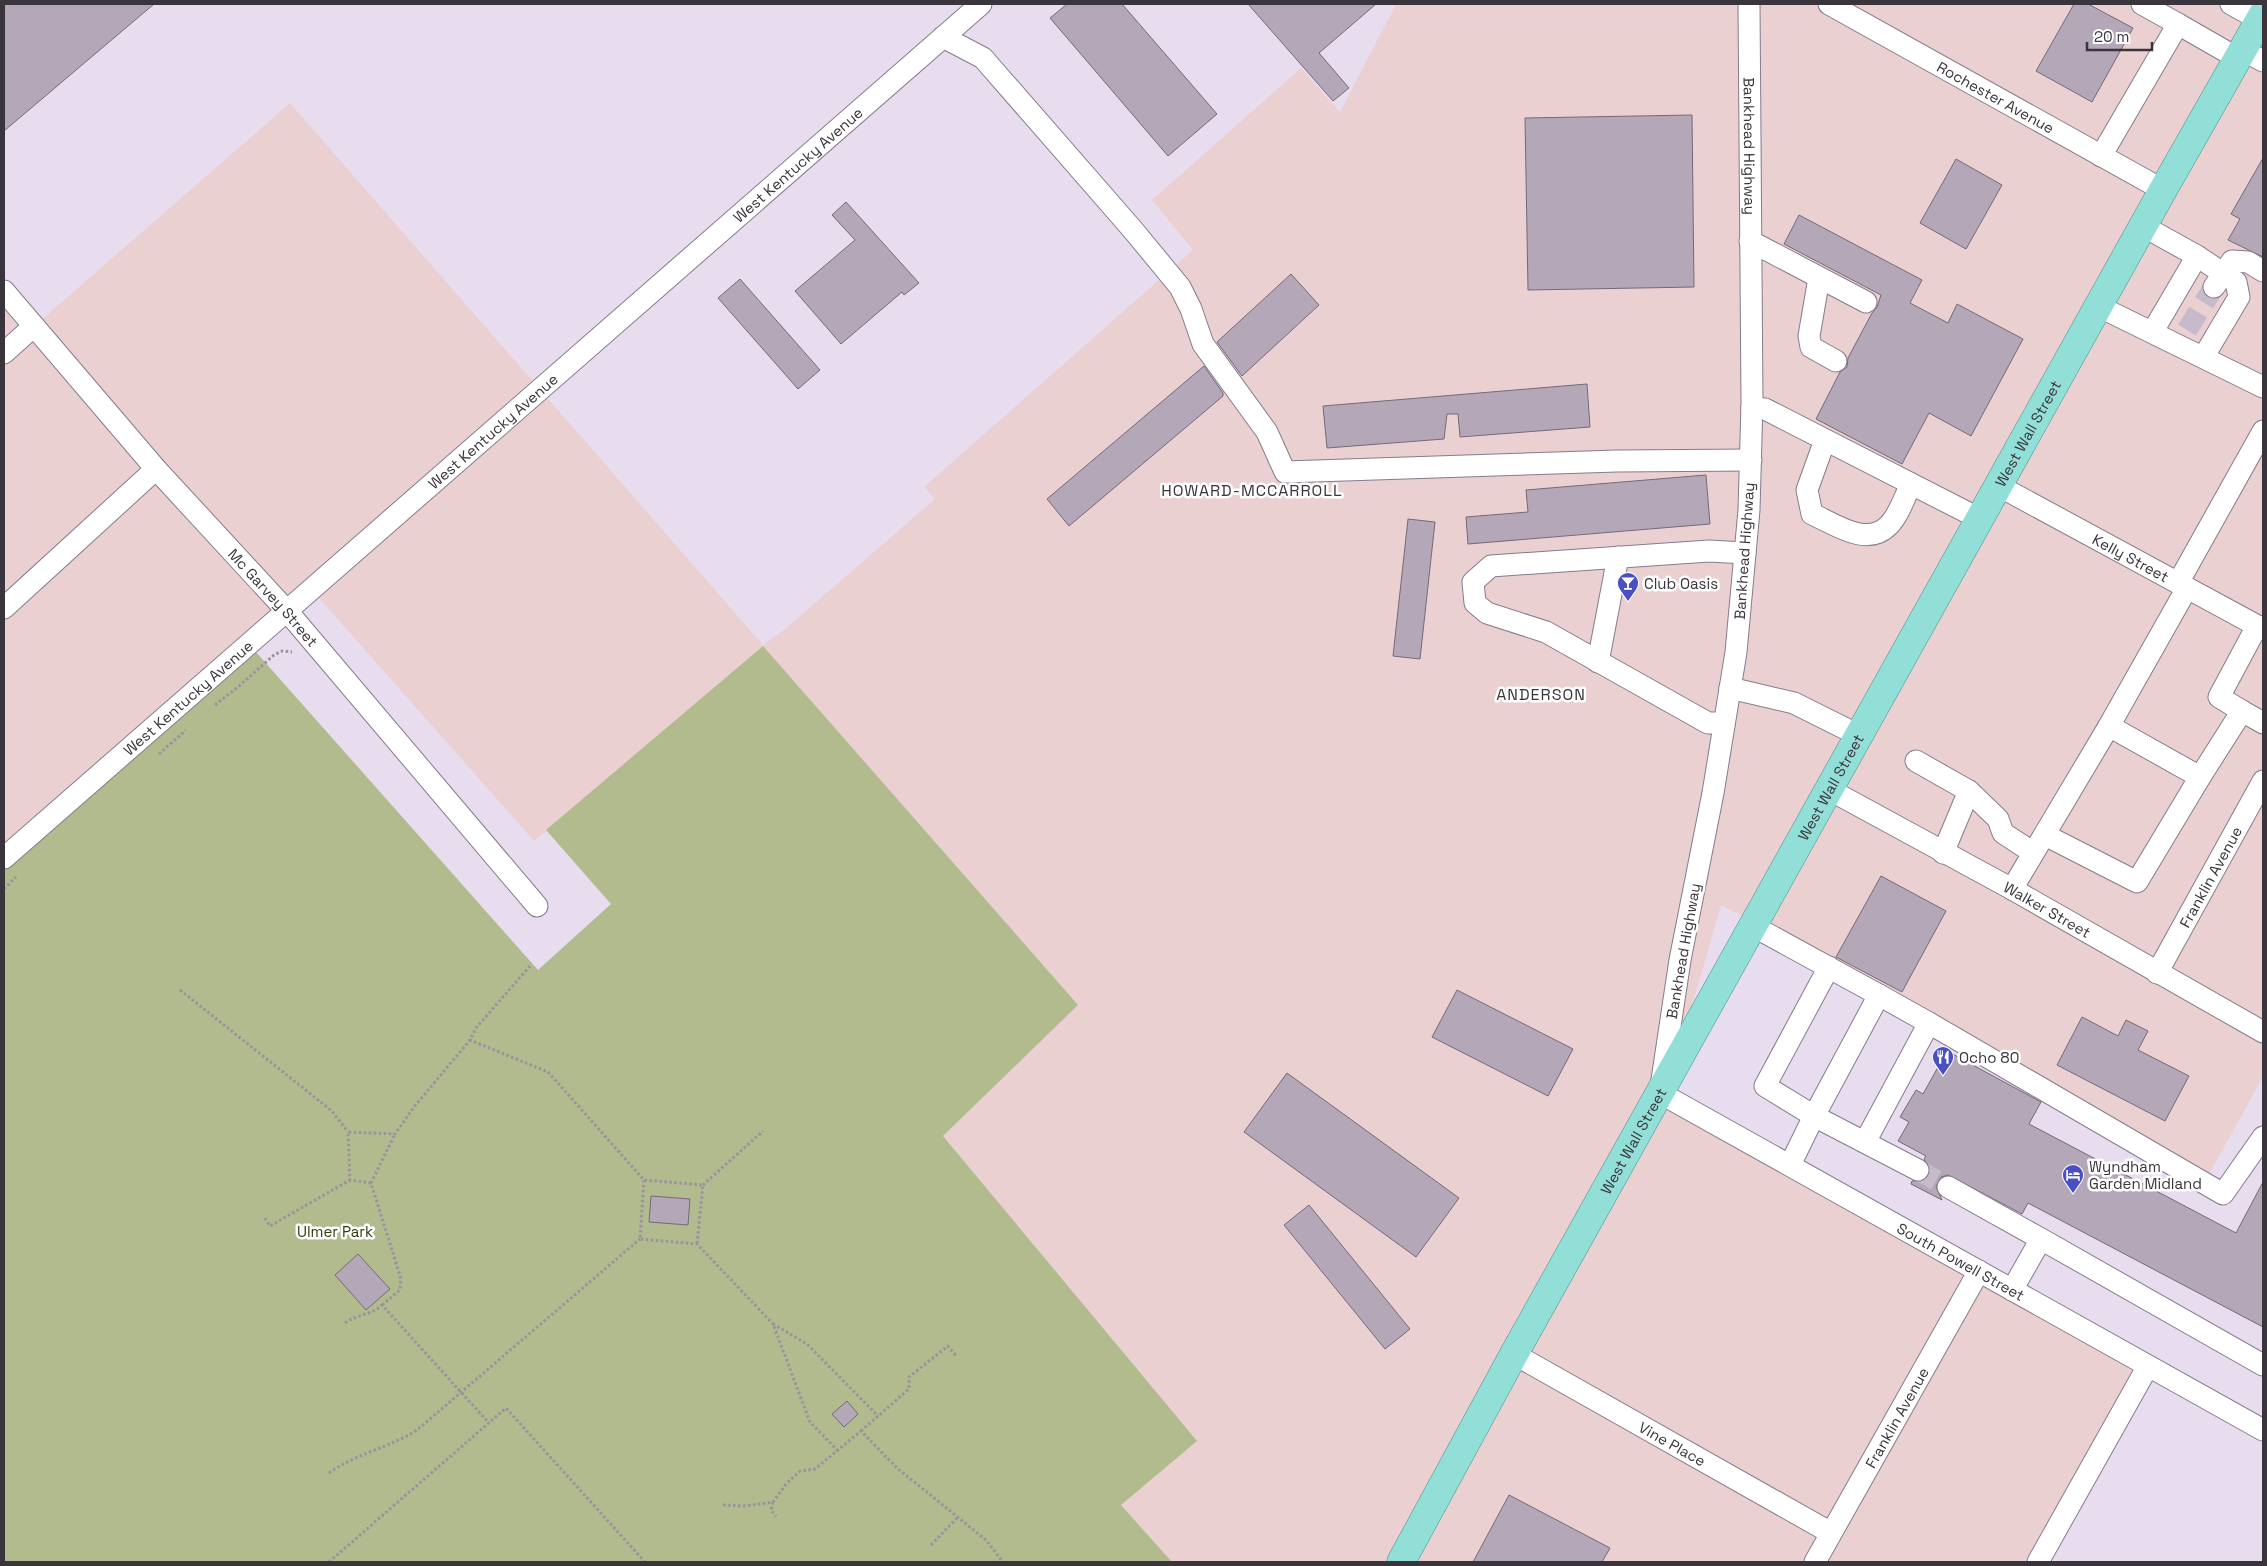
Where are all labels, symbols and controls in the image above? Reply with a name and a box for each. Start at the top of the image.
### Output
scale bar [2087,20,2152,52]
text: 20 m [2094,27,2129,46]
street label: Rochester Avenue [1934,57,2058,137]
street label: Bankhead Highway [1740,77,1760,215]
street label: West Kentucky Avenue [729,102,866,226]
street label: West Kentucky Avenue [424,369,561,493]
street label: West Wall Street [1990,377,2065,490]
district label: HOWARD-MCCARROLL [1161,480,1343,501]
street label: Bankhead Highway [1730,482,1758,620]
street label: Kelly Street [2089,529,2172,586]
street label: Mc Garvey Street [224,544,322,650]
bar icon: Club Oasis [1616,571,1640,602]
place label: Club Oasis [1644,574,1718,593]
street label: West Kentucky Avenue [119,636,257,759]
district label: ANDERSON [1496,684,1586,705]
street label: West Wall Street [1793,730,1867,843]
street label: Franklin Avenue [2175,823,2246,931]
street label: Walker Street [2001,877,2095,942]
street label: Bankhead Highway [1662,882,1704,1020]
restaurant icon: Ocho 80 [1931,1045,1955,1076]
place label: Ocho 80 [1959,1048,2019,1067]
street label: West Wall Street [1596,1084,1670,1197]
place label: Wyndham Garden Midland [2089,1157,2202,1193]
hotel icon: Wyndham Garden Midland [2061,1163,2085,1194]
street label: South Powell Street [1894,1218,2028,1305]
park label: Ulmer Park [297,1222,373,1241]
street label: Franklin Avenue [1861,1364,1932,1471]
street label: Vine Place [1636,1417,1709,1470]

